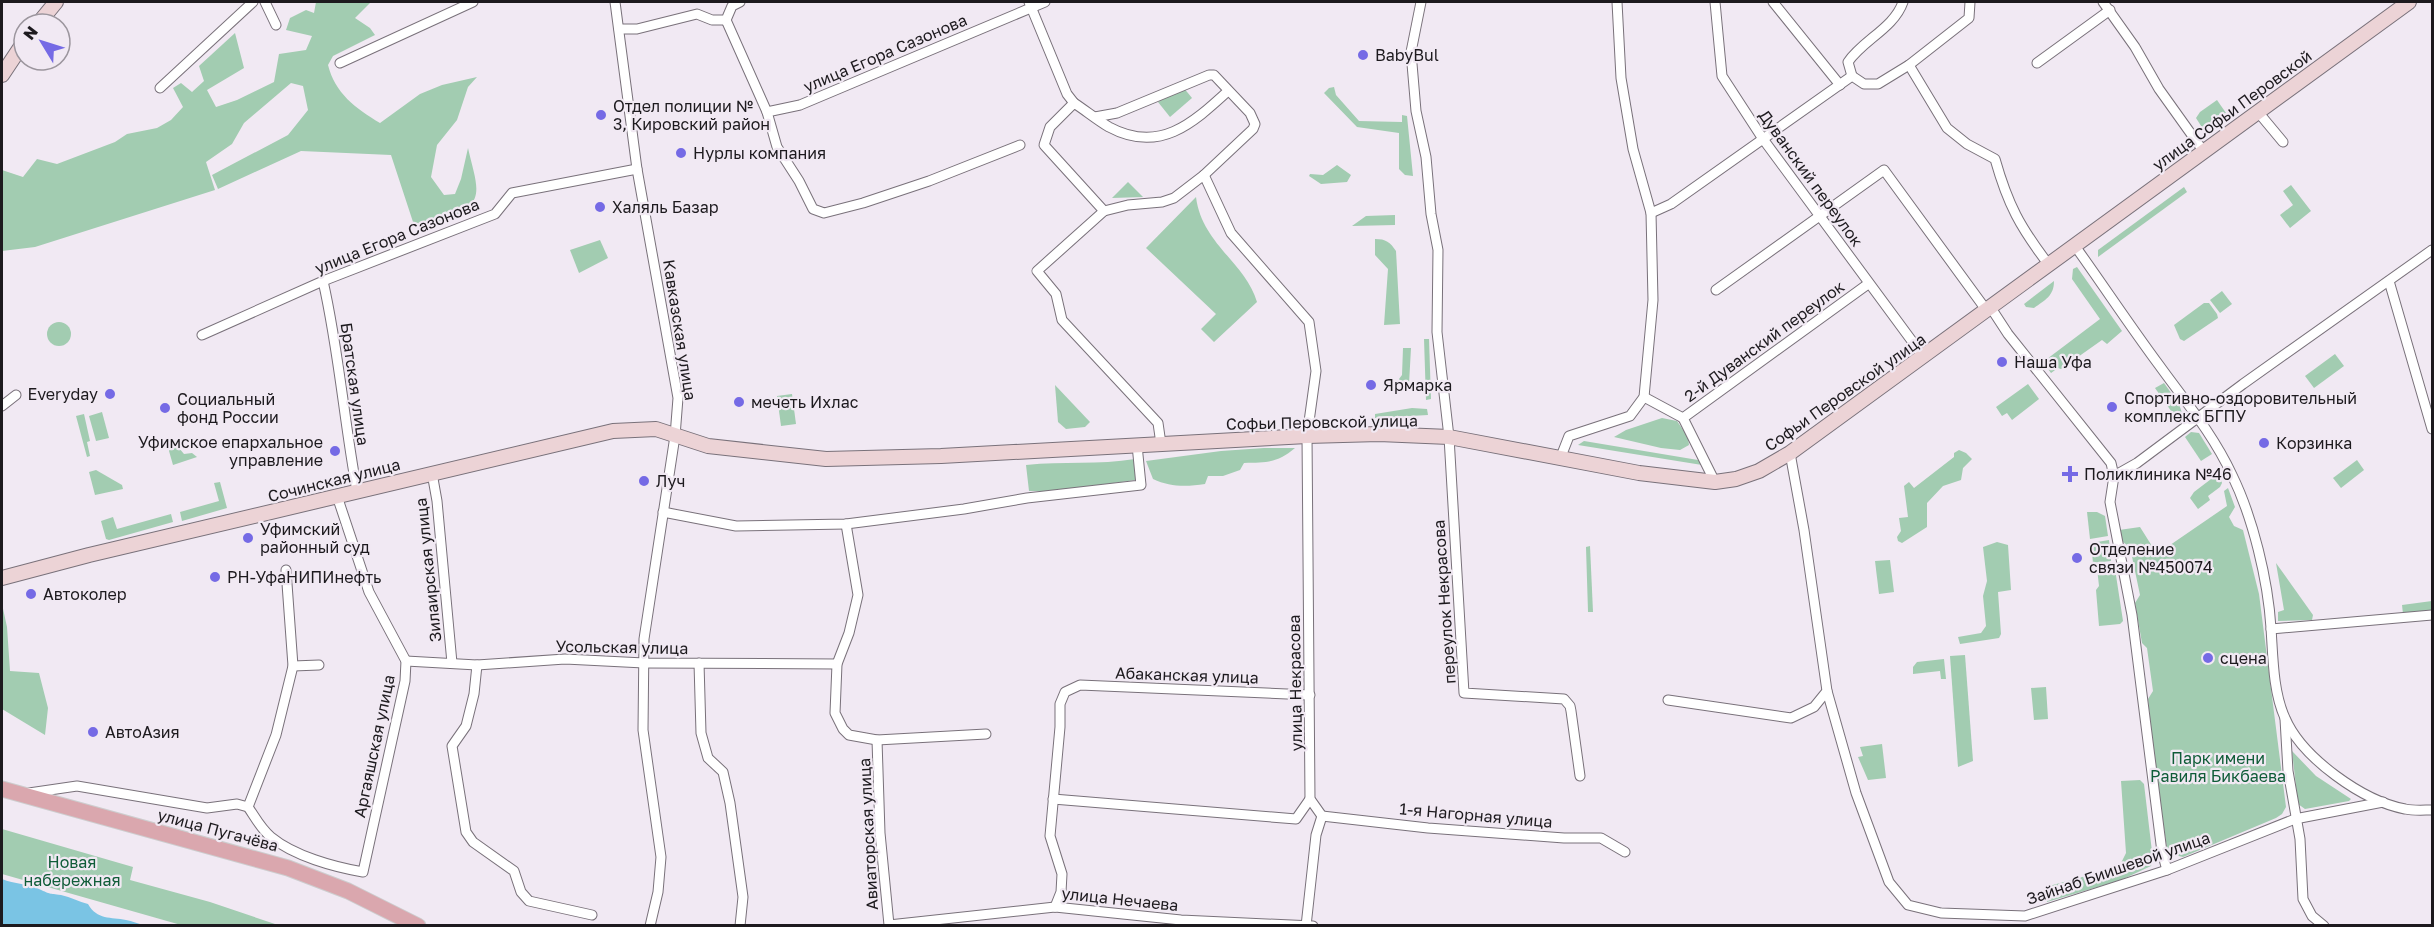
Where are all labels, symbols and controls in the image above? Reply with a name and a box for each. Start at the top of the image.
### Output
street label: улица Егора Сазонова [800,9,970,97]
north arrow [12,12,72,72]
text: N [19,22,42,44]
place label: BabyBul [1375,45,1439,65]
street label: улица Софьи Перовской [2148,45,2316,175]
marker: BabyBul [1356,48,1370,62]
place label: Отдел полиции № 3, Кировский район [613,96,770,134]
street label: Дуванский переулок [1755,106,1867,250]
marker: Отдел полиции № 3, Кировский район [594,108,608,122]
place label: Нурлы компания [693,143,826,163]
marker: Нурлы компания [674,146,688,160]
street label: улица Егора Сазонова [312,194,482,278]
place label: Халяль Базар [612,197,719,217]
marker: Халяль Базар [593,200,607,214]
street label: Кавказская улица [659,258,701,402]
street label: 2-й Дуванский переулок [1680,276,1848,406]
street label: Братская улица [336,321,374,447]
street label: Софьи Перовской улица [1761,329,1929,455]
place label: Наша Уфа [2014,352,2092,372]
marker: Наша Уфа [1995,355,2009,369]
place label: Ярмарка [1383,375,1452,395]
marker: Ярмарка [1364,378,1378,392]
place label: Everyday [28,384,98,404]
marker: Everyday [103,387,117,401]
place label: Спортивно-оздоровительный комплекс БГПУ [2124,388,2357,426]
place label: Социальный фонд России [177,389,279,427]
place label: мечеть Ихлас [751,392,859,412]
marker: мечеть Ихлас [732,395,746,409]
marker: Спортивно-оздоровительный комплекс БГПУ [2105,400,2119,414]
marker: Социальный фонд России [158,401,172,415]
street label: Софьи Перовской улица [1226,410,1418,434]
place label: Уфимское епархальное управление [138,432,323,470]
place label: Корзинка [2276,433,2352,453]
marker: Корзинка [2257,436,2271,450]
marker: Уфимское епархальное управление [328,444,342,458]
street label: Сочинская улица [266,454,402,506]
place label: Поликлиника №46 [2084,464,2232,484]
marker: Поликлиника №46 [2061,465,2079,483]
place label: Луч [656,471,685,491]
marker: Луч [637,474,651,488]
street label: Зилаирская улица [410,497,446,643]
place label: Уфимский районный суд [260,519,370,557]
street label: переулок Некрасова [1428,519,1460,685]
marker: Уфимский районный суд [241,531,255,545]
place label: Отделение связи №450074 [2089,539,2213,577]
marker: Отделение связи №450074 [2070,551,2084,565]
place label: РН-УфаНИПИнефть [227,567,381,587]
marker: РН-УфаНИПИнефть [208,570,222,584]
place label: Автоколер [43,584,127,604]
marker: Автоколер [24,587,38,601]
street label: улица Некрасова [1284,614,1306,752]
street label: Усольская улица [556,636,688,658]
place label: сцена [2220,648,2267,668]
marker: сцена [2201,651,2215,665]
street label: Абаканская улица [1115,662,1259,688]
street label: Аргаяшская улица [349,673,399,819]
place label: АвтоАзия [105,722,180,742]
marker: АвтоАзия [86,725,100,739]
park label: Парк имени Равиля Бикбаева [2150,748,2286,786]
street label: Авиаторская улица [854,757,882,911]
street label: 1-я Нагорная улица [1399,798,1553,832]
street label: улица Пугачёва [155,804,281,856]
street label: Зайнаб Биишевой улица [2023,827,2213,909]
park label: Новая набережная [23,852,121,890]
street label: улица Нечаева [1060,883,1180,915]

